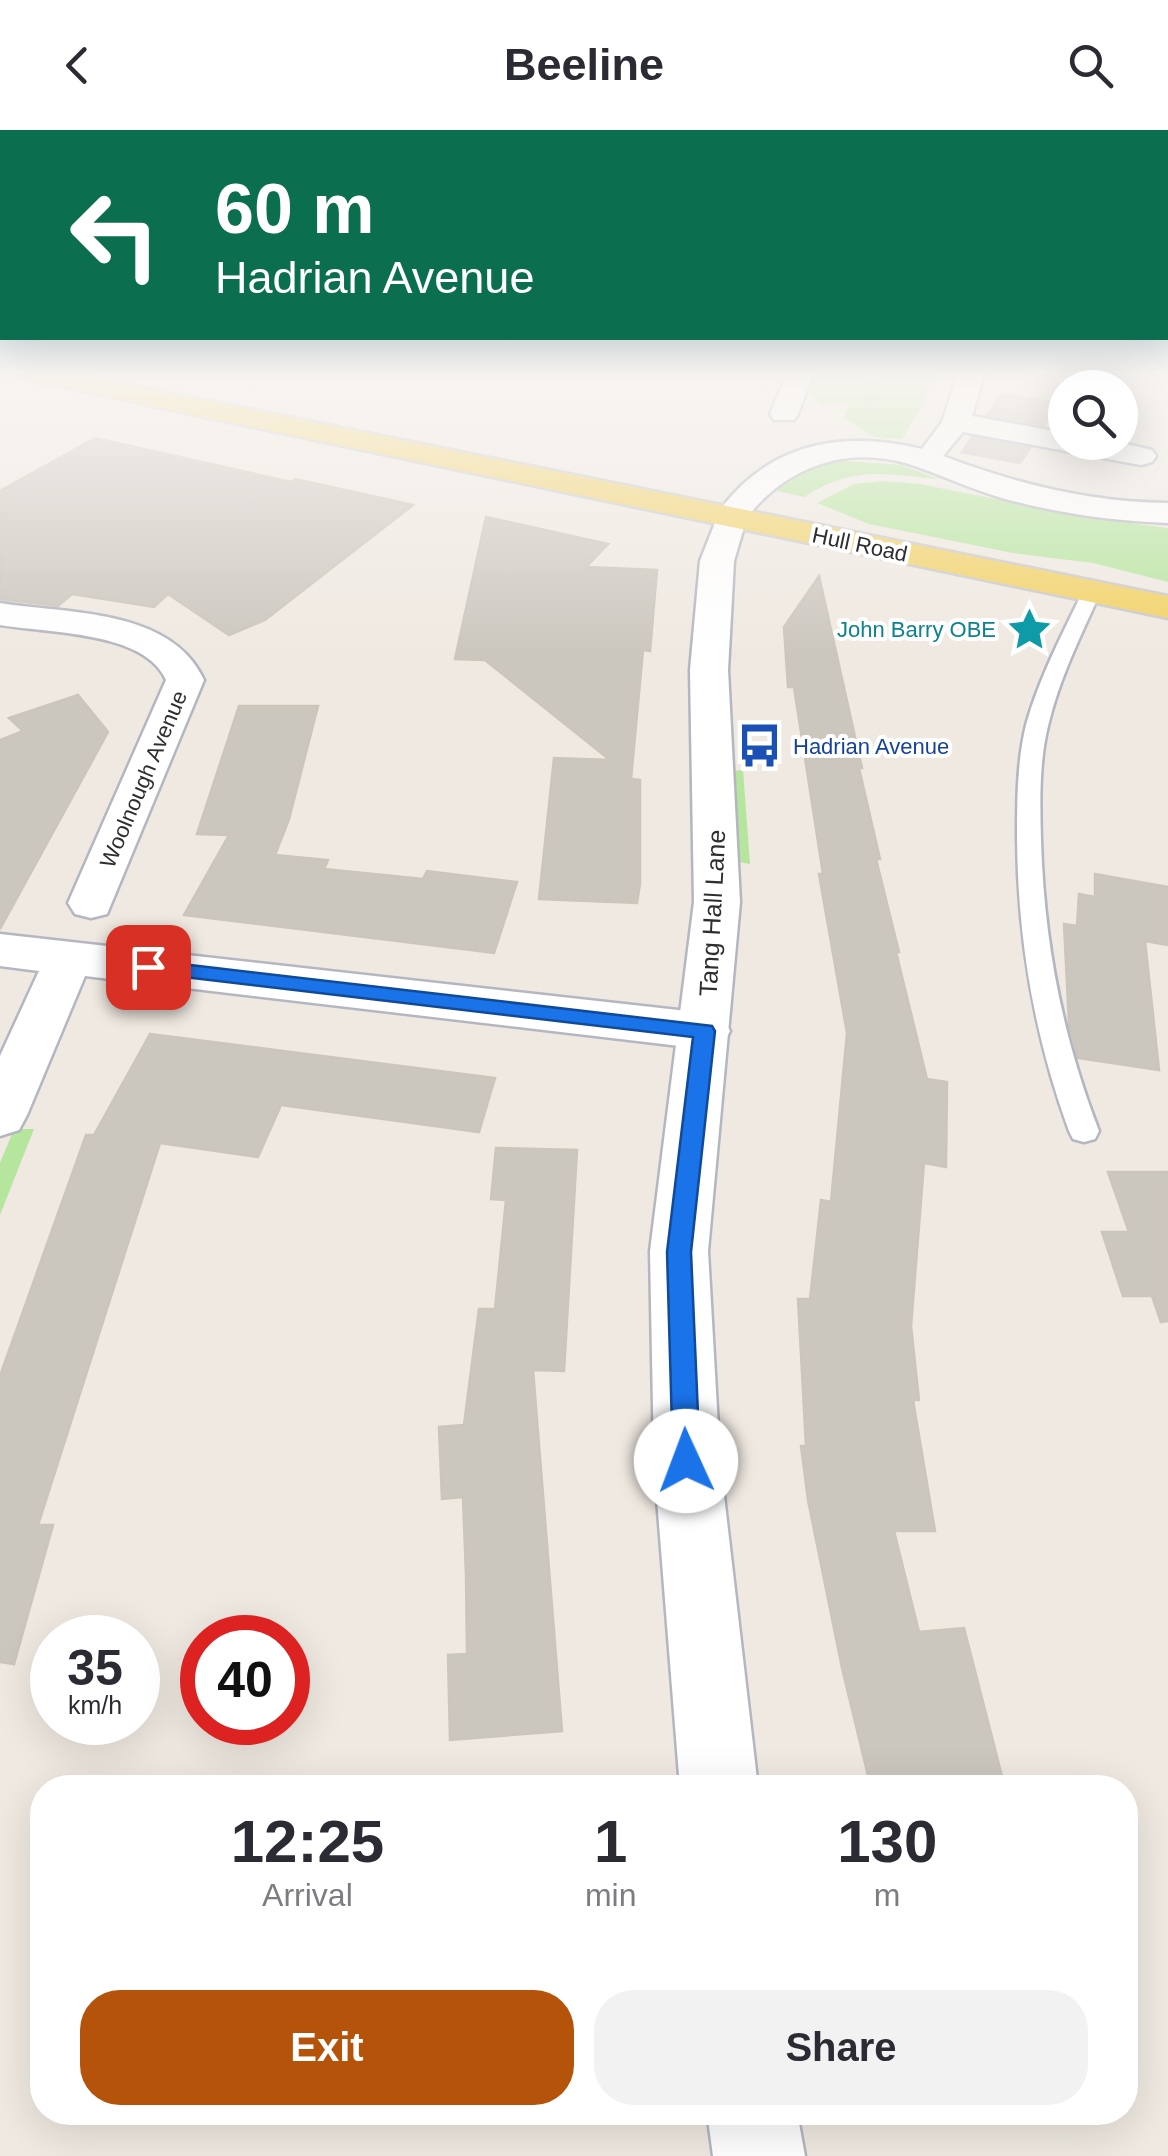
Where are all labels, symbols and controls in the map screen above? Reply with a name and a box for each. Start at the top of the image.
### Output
icon: back [50,38,105,93]
icon: search [1063,38,1118,93]
text: Beeline [504,39,664,90]
icon: left [50,170,180,300]
text: 60 m [215,170,375,248]
text: Hadrian Avenue [215,252,534,303]
map controls [1048,370,1138,460]
button: search [1048,370,1138,460]
street label: Hull Road [810,522,910,567]
place icon: John Barry OBE [1005,605,1053,653]
place label: John Barry OBE [837,617,996,642]
street label: Woolnough Avenue [95,687,192,872]
bus stop icon: Hadrian Avenue [736,722,784,770]
place label: Hadrian Avenue [793,734,949,759]
street label: Tang Hall Lane [694,829,730,997]
pin [106,925,191,1010]
icon: arrive [121,940,176,995]
position arrow [634,1409,738,1513]
speed limit sign: 40 [180,1615,310,1745]
text: 35 [67,1640,123,1696]
text: km/h [68,1691,122,1719]
text: 12:25 [231,1808,384,1875]
text: 1 [594,1808,627,1875]
text: 130 [837,1808,937,1875]
text: Arrival [262,1877,353,1913]
text: min [585,1877,636,1913]
text: m [874,1877,901,1913]
button: Exit [80,1990,574,2105]
button: Share [594,1990,1088,2105]

